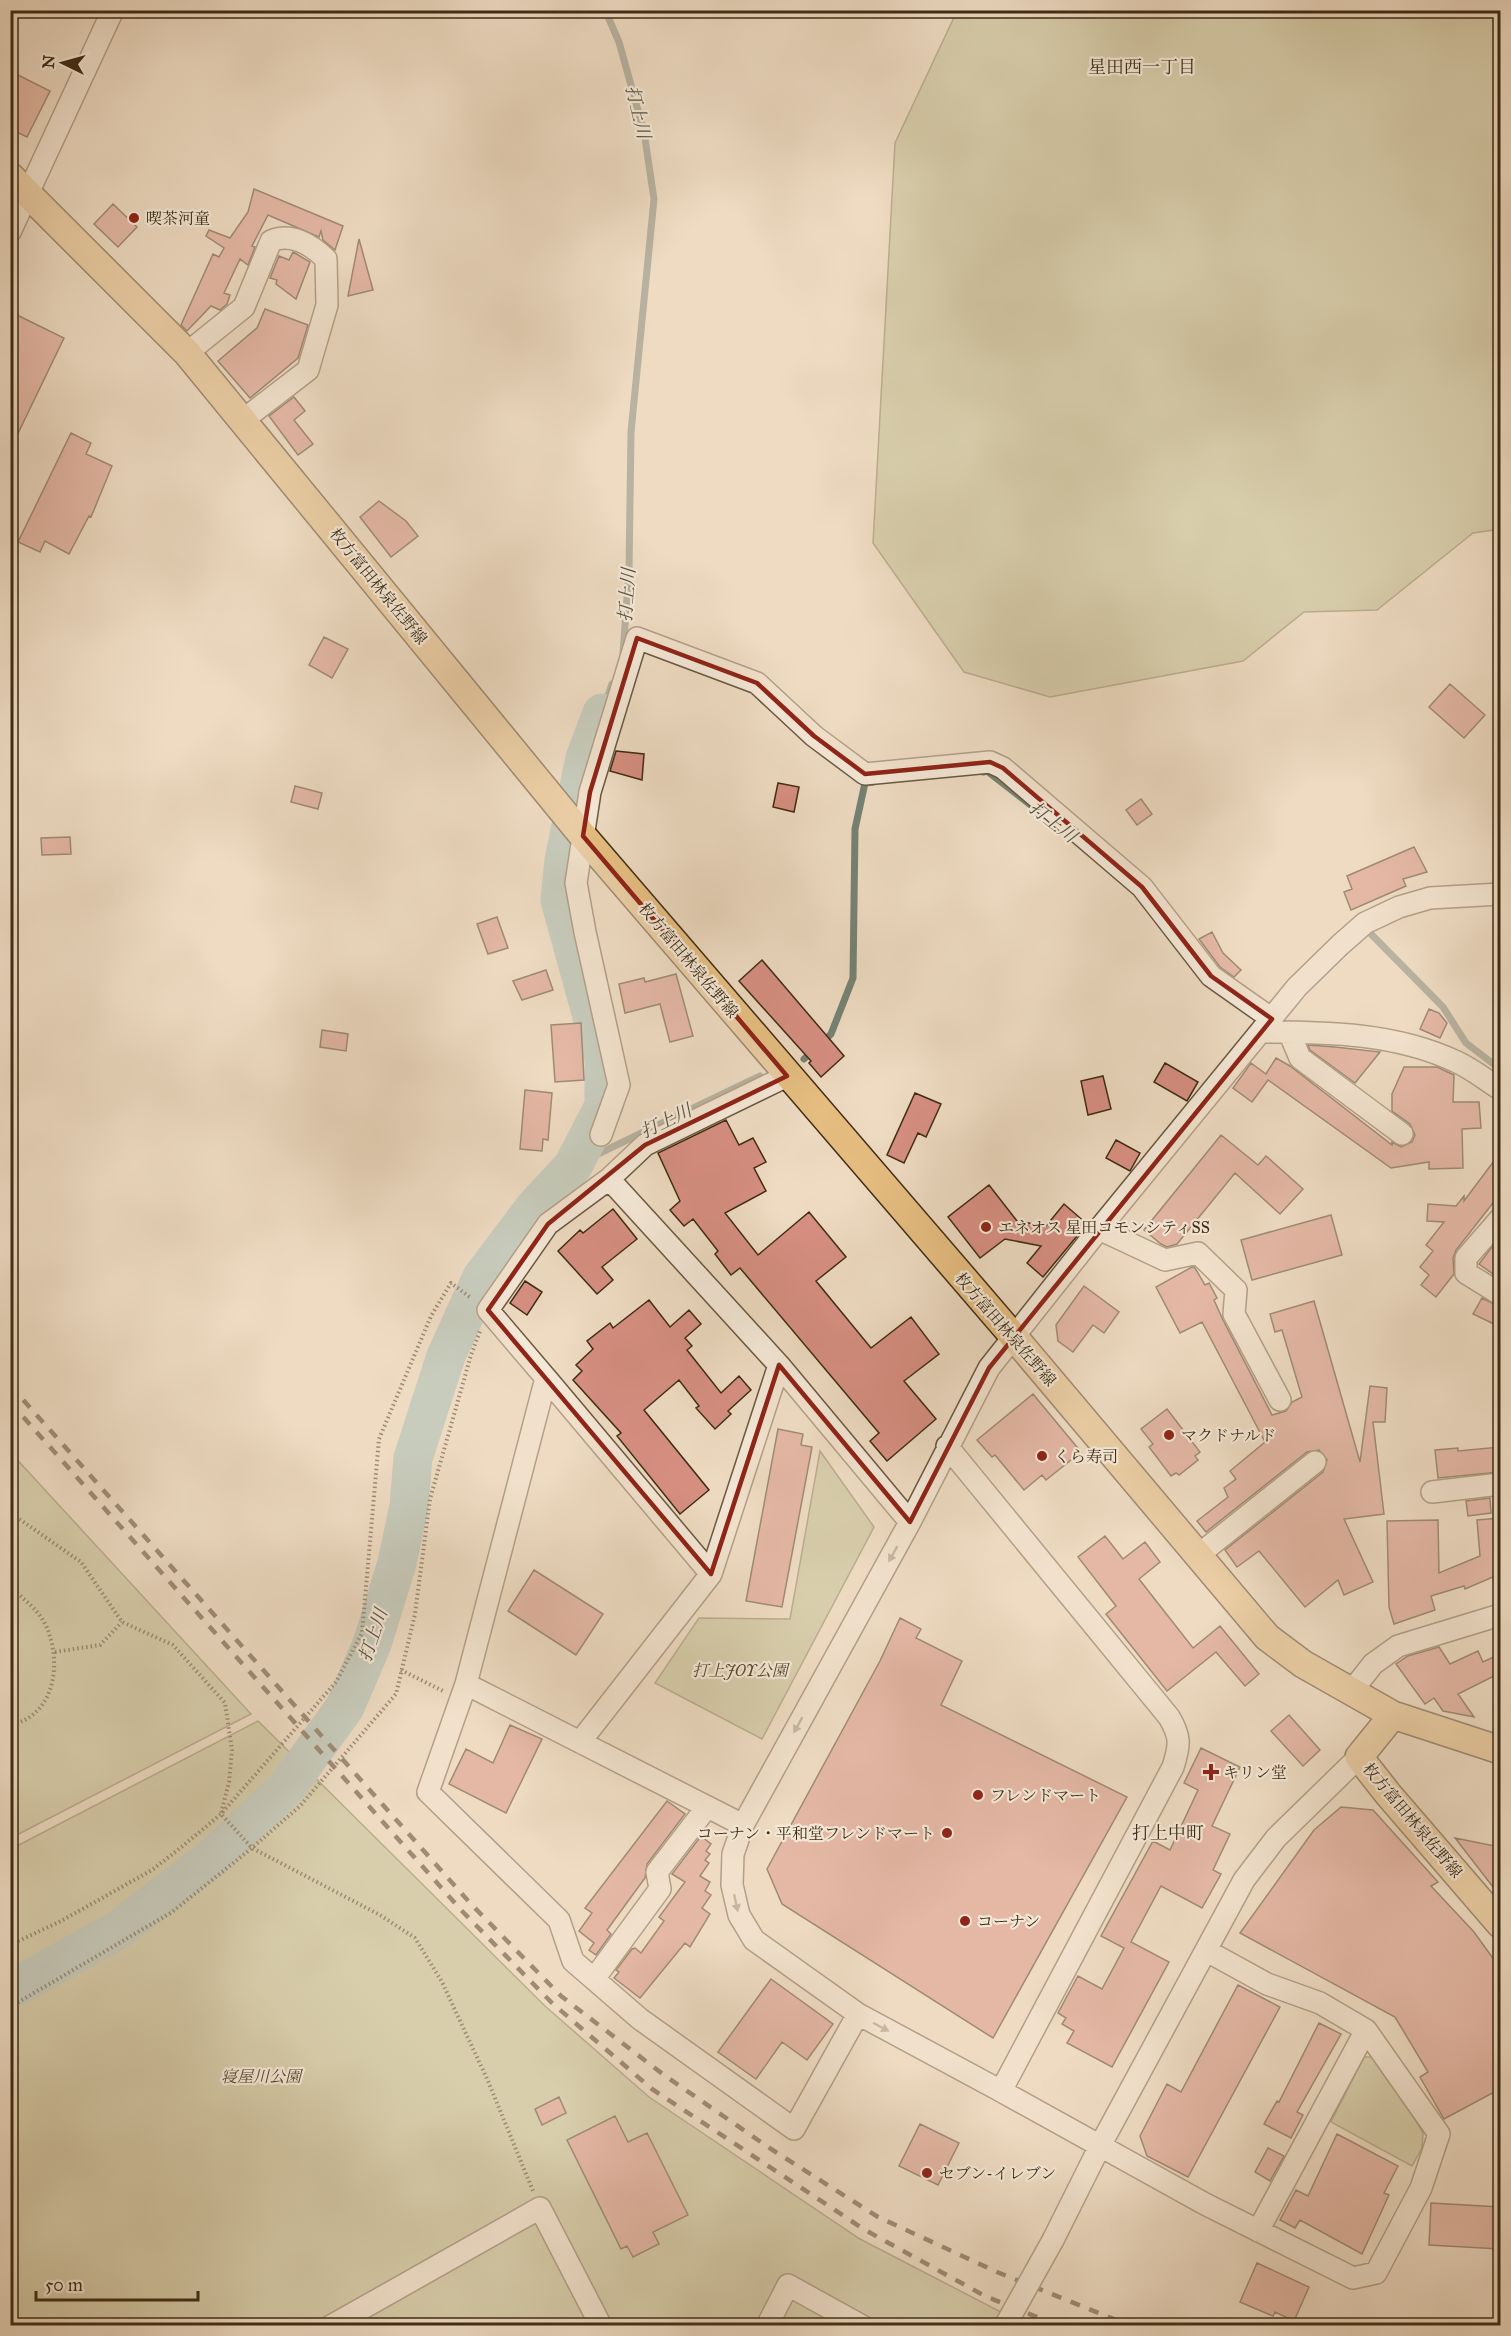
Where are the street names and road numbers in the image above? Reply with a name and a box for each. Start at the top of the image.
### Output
street label: 枚方富田林泉佐野線 [326,524,431,648]
street label: 枚方富田林泉佐野線 [635,899,742,1022]
street label: 枚方富田林泉佐野線 [951,1269,1060,1390]
street label: 枚方富田林泉佐野線 [1359,1759,1466,1882]

